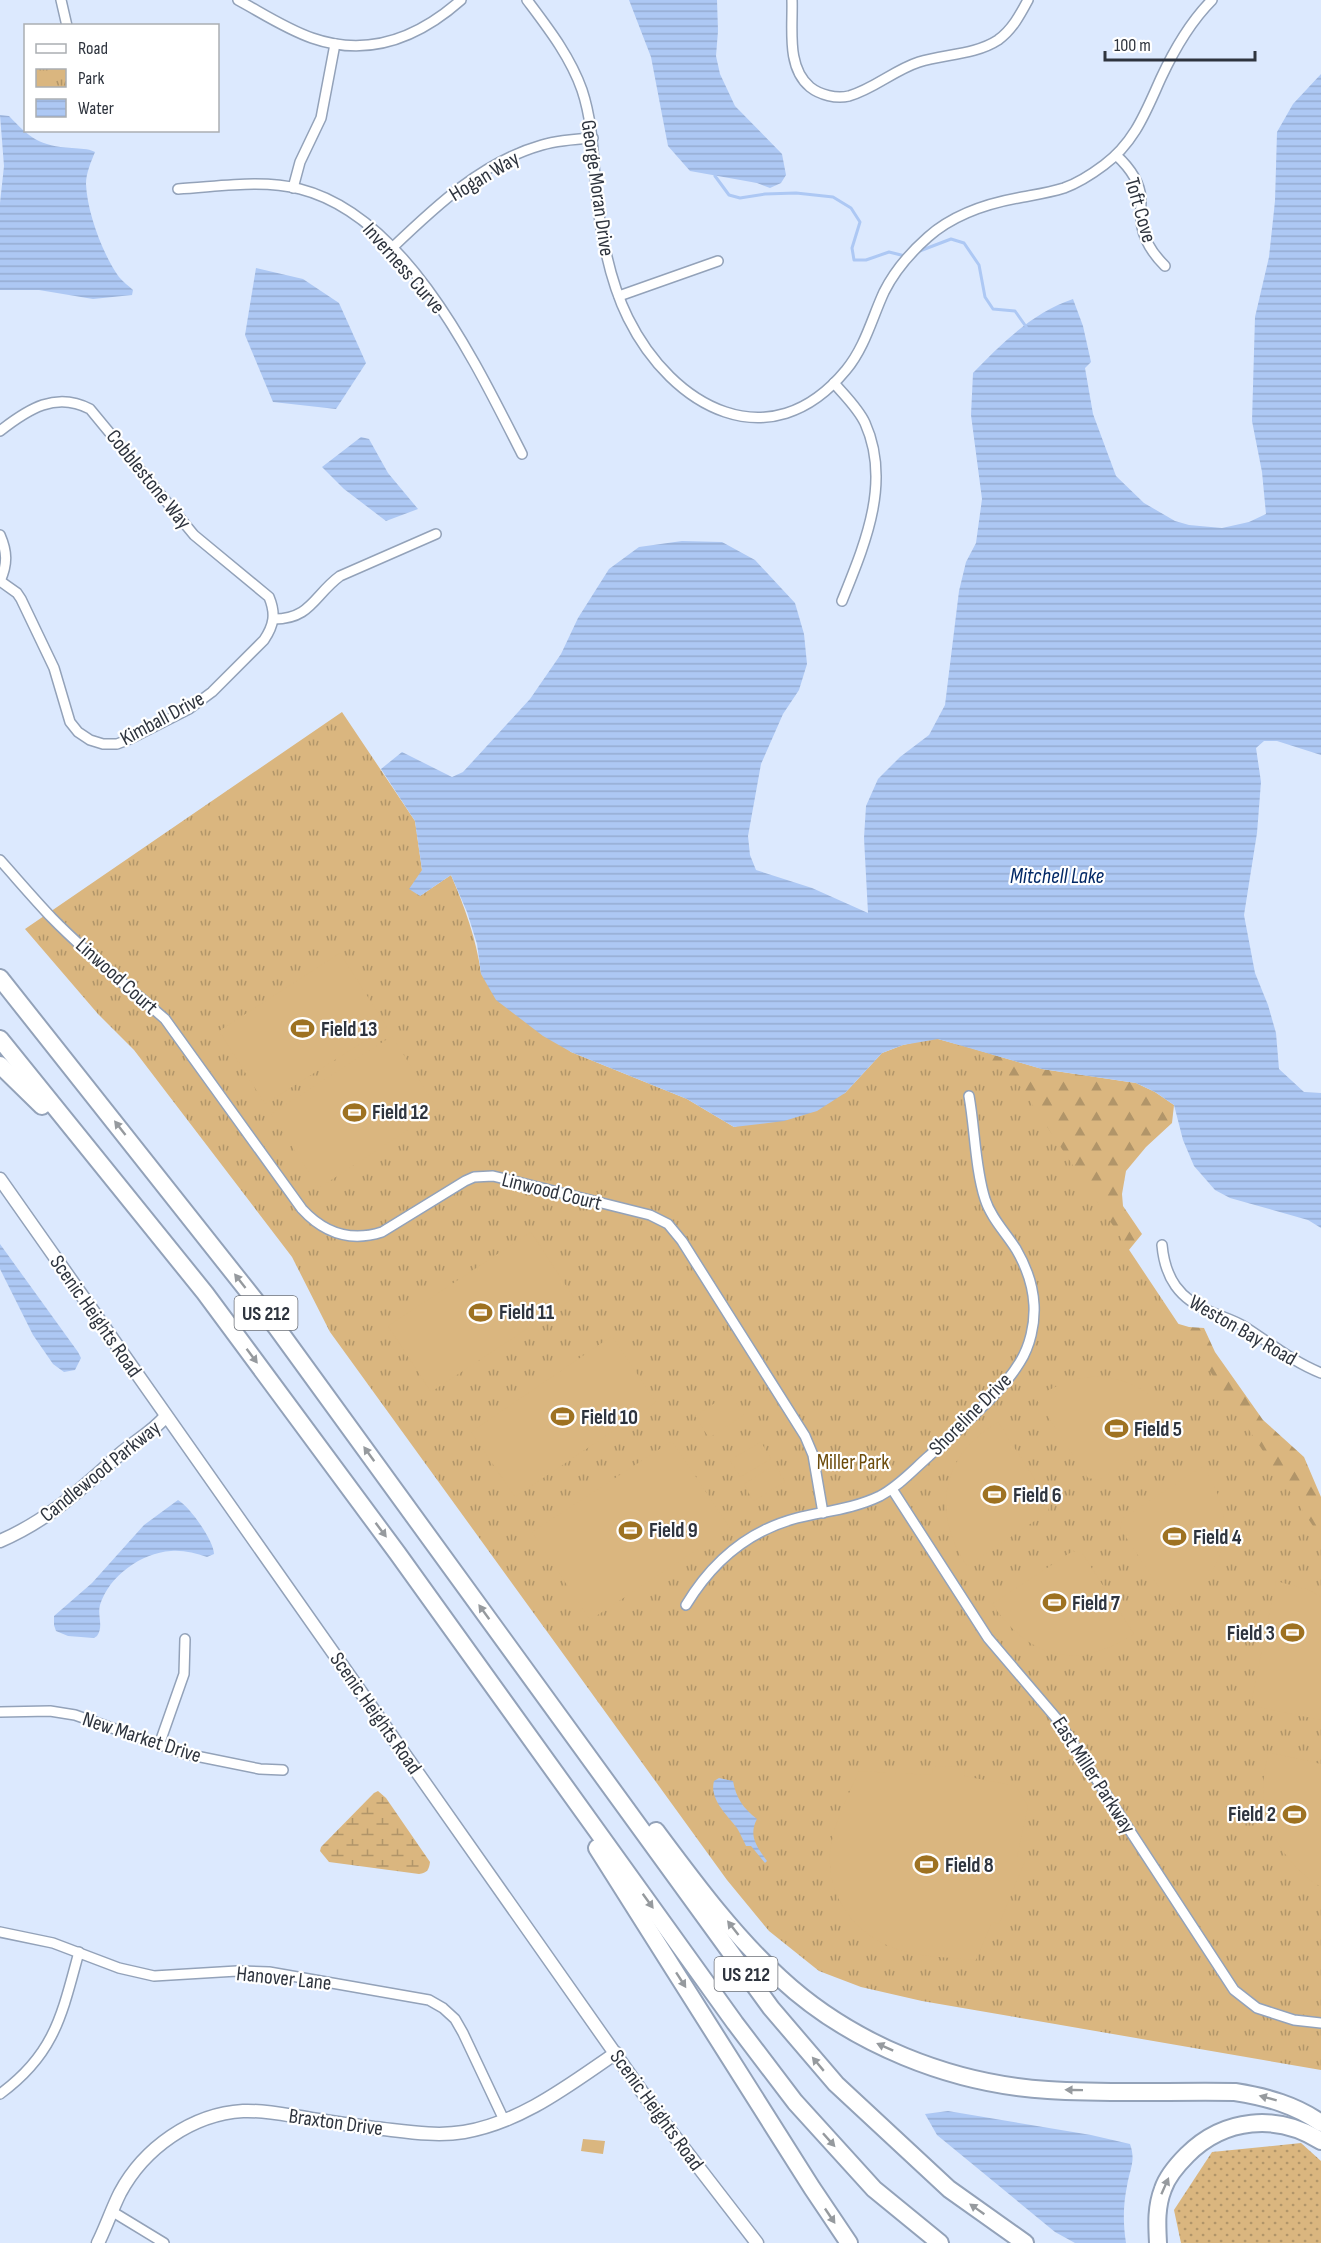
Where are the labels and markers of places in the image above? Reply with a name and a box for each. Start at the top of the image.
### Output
sports icon: Field 13 [290,1016,316,1042]
place label: Field 13 [321,1017,377,1042]
sports icon: Field 12 [341,1099,367,1125]
place label: Field 12 [372,1100,428,1125]
sports icon: Field 11 [468,1299,494,1325]
place label: Field 11 [499,1300,554,1325]
sports icon: Field 10 [550,1404,576,1430]
place label: Field 10 [581,1405,638,1430]
sports icon: Field 5 [1103,1416,1129,1442]
place label: Field 5 [1134,1417,1182,1442]
sports icon: Field 6 [982,1482,1008,1508]
place label: Field 6 [1013,1483,1062,1508]
sports icon: Field 9 [618,1517,644,1543]
place label: Field 9 [649,1518,698,1543]
sports icon: Field 4 [1162,1524,1188,1550]
place label: Field 4 [1193,1525,1242,1550]
sports icon: Field 7 [1041,1590,1067,1616]
place label: Field 7 [1072,1591,1121,1616]
sports icon: Field 3 [1280,1620,1306,1646]
place label: Field 3 [1227,1621,1275,1646]
sports icon: Field 2 [1281,1801,1307,1827]
place label: Field 2 [1228,1802,1276,1827]
sports icon: Field 8 [914,1852,940,1878]
place label: Field 8 [945,1853,994,1878]

